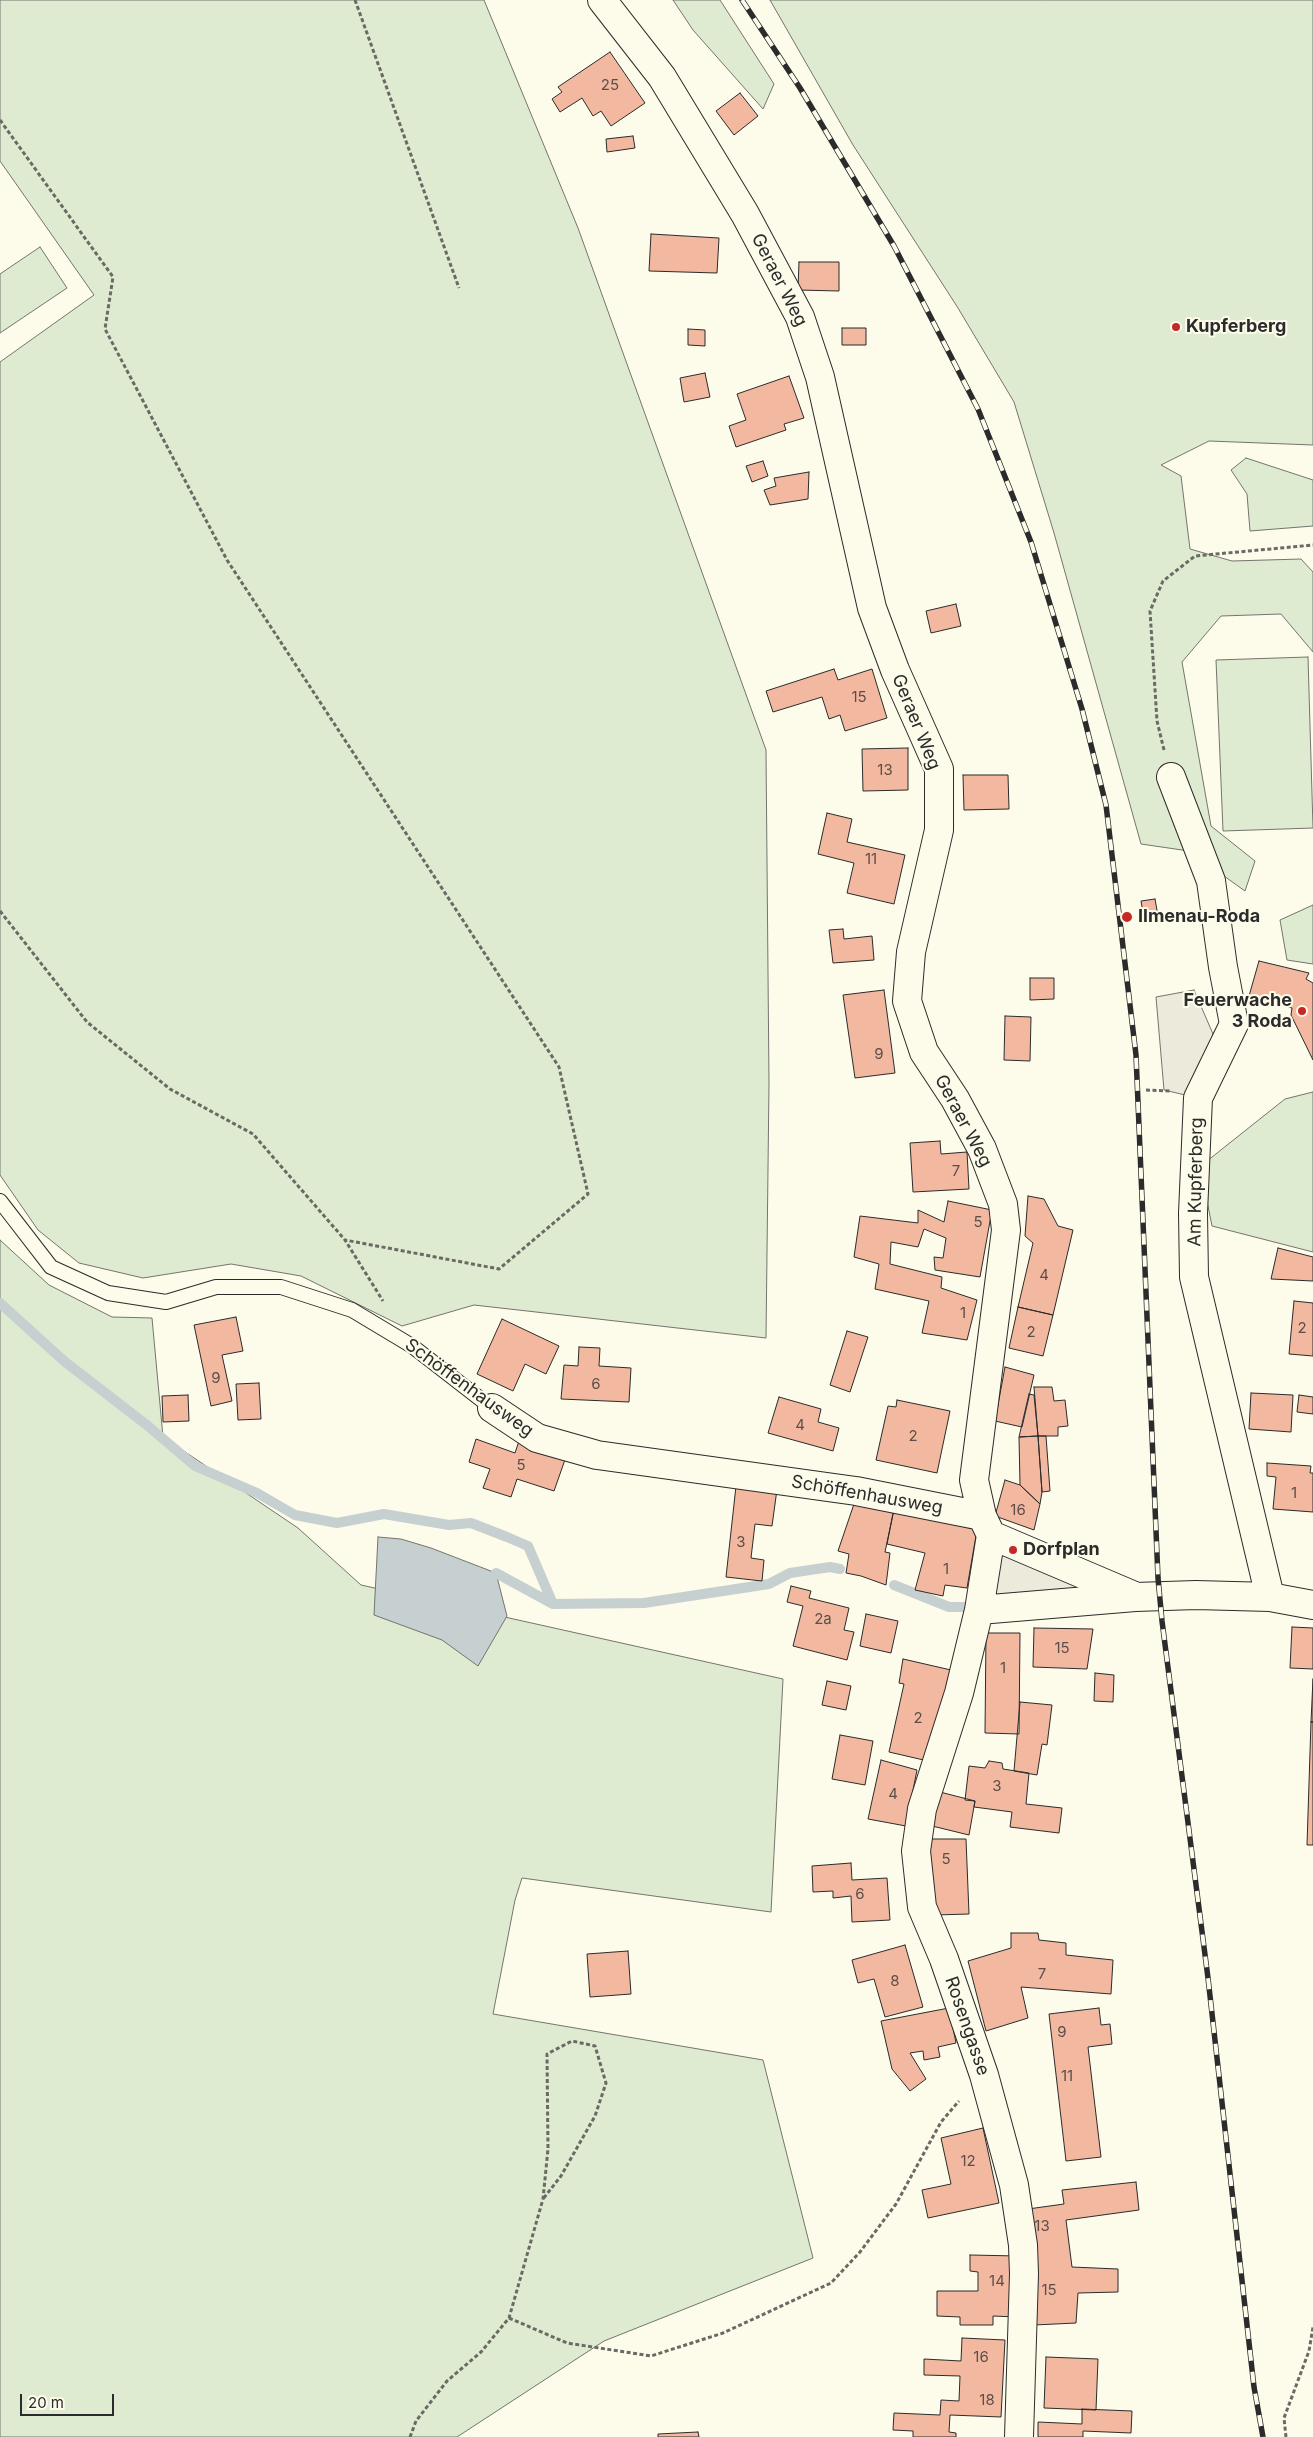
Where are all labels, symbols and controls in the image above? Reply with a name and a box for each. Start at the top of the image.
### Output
house number: 25 [601,76,619,94]
street label: Geraer Weg [746,230,812,330]
place label: Kupferberg [1186,316,1286,338]
marker: Kupferberg [1170,321,1182,333]
street label: Geraer Weg [887,671,945,773]
house number: 15 [851,688,867,706]
house number: 13 [877,761,893,779]
house number: 11 [865,850,877,868]
place label: Ilmenau-Roda [1138,906,1260,928]
marker: Ilmenau-Roda [1120,910,1134,924]
place label: Feuerwache 3 Roda [1184,990,1292,1032]
marker: Feuerwache 3 Roda [1296,1005,1308,1017]
house number: 9 [874,1045,884,1063]
street label: Geraer Weg [930,1071,996,1171]
street label: Am Kupferberg [1184,1117,1208,1247]
house number: 7 [952,1162,960,1180]
house number: 5 [973,1213,983,1231]
house number: 4 [1039,1266,1049,1284]
house number: 1 [960,1304,966,1322]
house number: 2 [1297,1319,1307,1337]
house number: 2 [1026,1323,1036,1341]
street label: Schöffenhausweg [401,1334,537,1442]
house number: 9 [211,1369,221,1387]
house number: 6 [591,1375,601,1393]
house number: 4 [795,1416,805,1434]
house number: 2 [908,1427,918,1445]
house number: 5 [516,1456,526,1474]
street label: Schöffenhausweg [790,1471,944,1519]
house number: 1 [1291,1484,1297,1502]
house number: 16 [1010,1501,1026,1519]
house number: 3 [736,1533,746,1551]
place label: Dorfplan [1023,1539,1100,1561]
marker: Dorfplan [1007,1544,1019,1556]
house number: 1 [943,1560,949,1578]
house number: 2a [814,1610,832,1628]
house number: 15 [1054,1639,1070,1657]
house number: 1 [1000,1659,1006,1677]
house number: 2 [913,1709,923,1727]
house number: 3 [992,1777,1002,1795]
house number: 4 [888,1785,898,1803]
house number: 5 [941,1850,951,1868]
house number: 6 [855,1885,865,1903]
house number: 7 [1038,1965,1046,1983]
house number: 8 [890,1972,900,1990]
street label: Rosengasse [940,1974,994,2078]
house number: 9 [1057,2023,1067,2041]
house number: 11 [1061,2067,1073,2085]
house number: 12 [960,2152,976,2170]
house number: 13 [1034,2217,1050,2235]
house number: 14 [989,2272,1005,2290]
house number: 15 [1041,2281,1057,2299]
house number: 16 [973,2348,989,2366]
scale bar [22,2384,116,2416]
house number: 18 [979,2391,995,2409]
text: 20 m [28,2393,64,2412]

